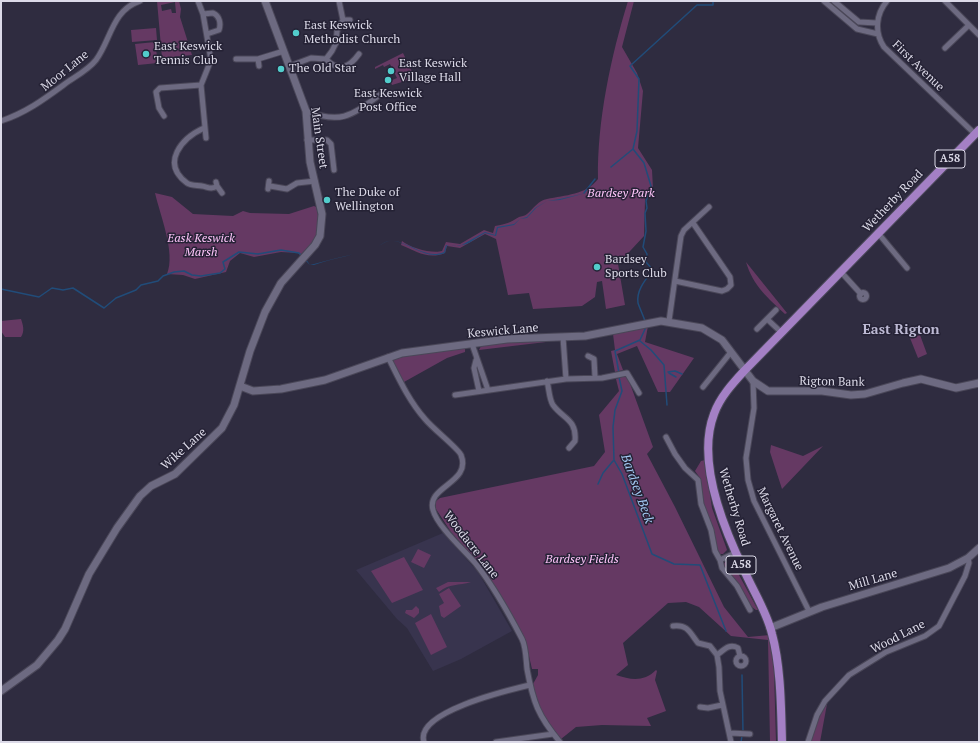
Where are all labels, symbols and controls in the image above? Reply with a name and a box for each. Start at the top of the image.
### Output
place label: East Keswick Methodist Church [304,19,400,47]
marker: East Keswick Methodist Church [291,28,301,38]
street label: First Avenue [889,38,947,94]
place label: East Keswick Tennis Club [154,40,222,68]
street label: Moor Lane [38,47,92,95]
marker: East Keswick Tennis Club [141,49,151,59]
place label: East Keswick Village Hall [399,57,467,85]
place label: The Old Star [289,62,356,76]
marker: The Old Star [276,64,286,74]
marker: East Keswick Village Hall [386,66,396,76]
marker: East Keswick Post Office [383,75,393,85]
place label: East Keswick Post Office [354,87,422,115]
street label: Main Street [308,106,330,170]
road number: A58 [935,150,965,168]
street label: Wetherby Road [860,167,926,235]
place label: The Duke of Wellington [335,186,400,214]
park label: Bardsey Park [587,187,655,201]
marker: The Duke of Wellington [322,195,332,205]
park label: Eask Keswick Marsh [167,232,235,260]
place label: Bardsey Sports Club [605,253,667,281]
marker: Bardsey Sports Club [592,262,602,272]
street label: Keswick Lane [467,321,539,341]
district label: East Rigton [862,322,940,338]
street label: Rigton Bank [799,374,865,390]
street label: Wike Lane [159,425,209,473]
water label: Bardsey Beck [617,452,657,526]
street label: Wetherby Road [715,466,753,548]
street label: Margaret Avenue [754,485,806,573]
street label: Woodacre Lane [440,509,502,581]
park label: Bardsey Fields [545,553,619,567]
road number: A58 [726,556,756,574]
street label: Mill Lane [847,566,899,594]
street label: Wood Lane [868,617,928,657]

